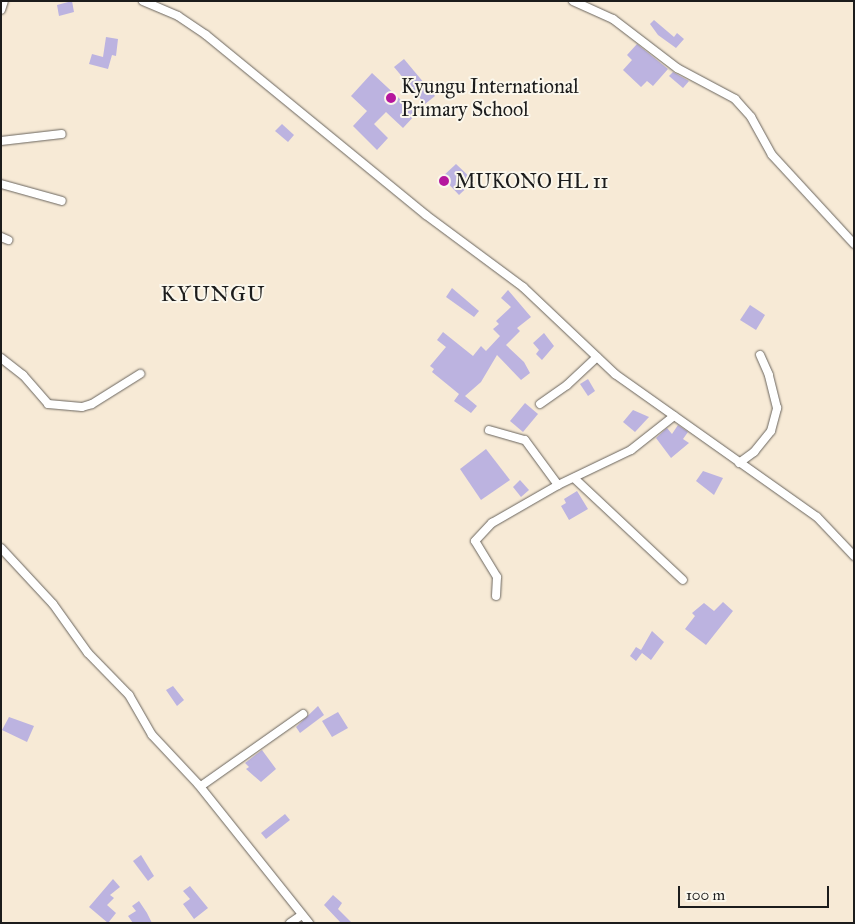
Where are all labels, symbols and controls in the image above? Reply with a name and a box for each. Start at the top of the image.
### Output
place label: Kyungu International Primary School [401,74,579,121]
marker: Kyungu International Primary School [385,92,397,104]
place label: MUKONO HL 11 [455,169,608,193]
marker: MUKONO HL 11 [437,174,451,188]
district label: KYUNGU [160,281,266,307]
scale bar [680,876,831,908]
text: 100 m [686,886,725,904]

